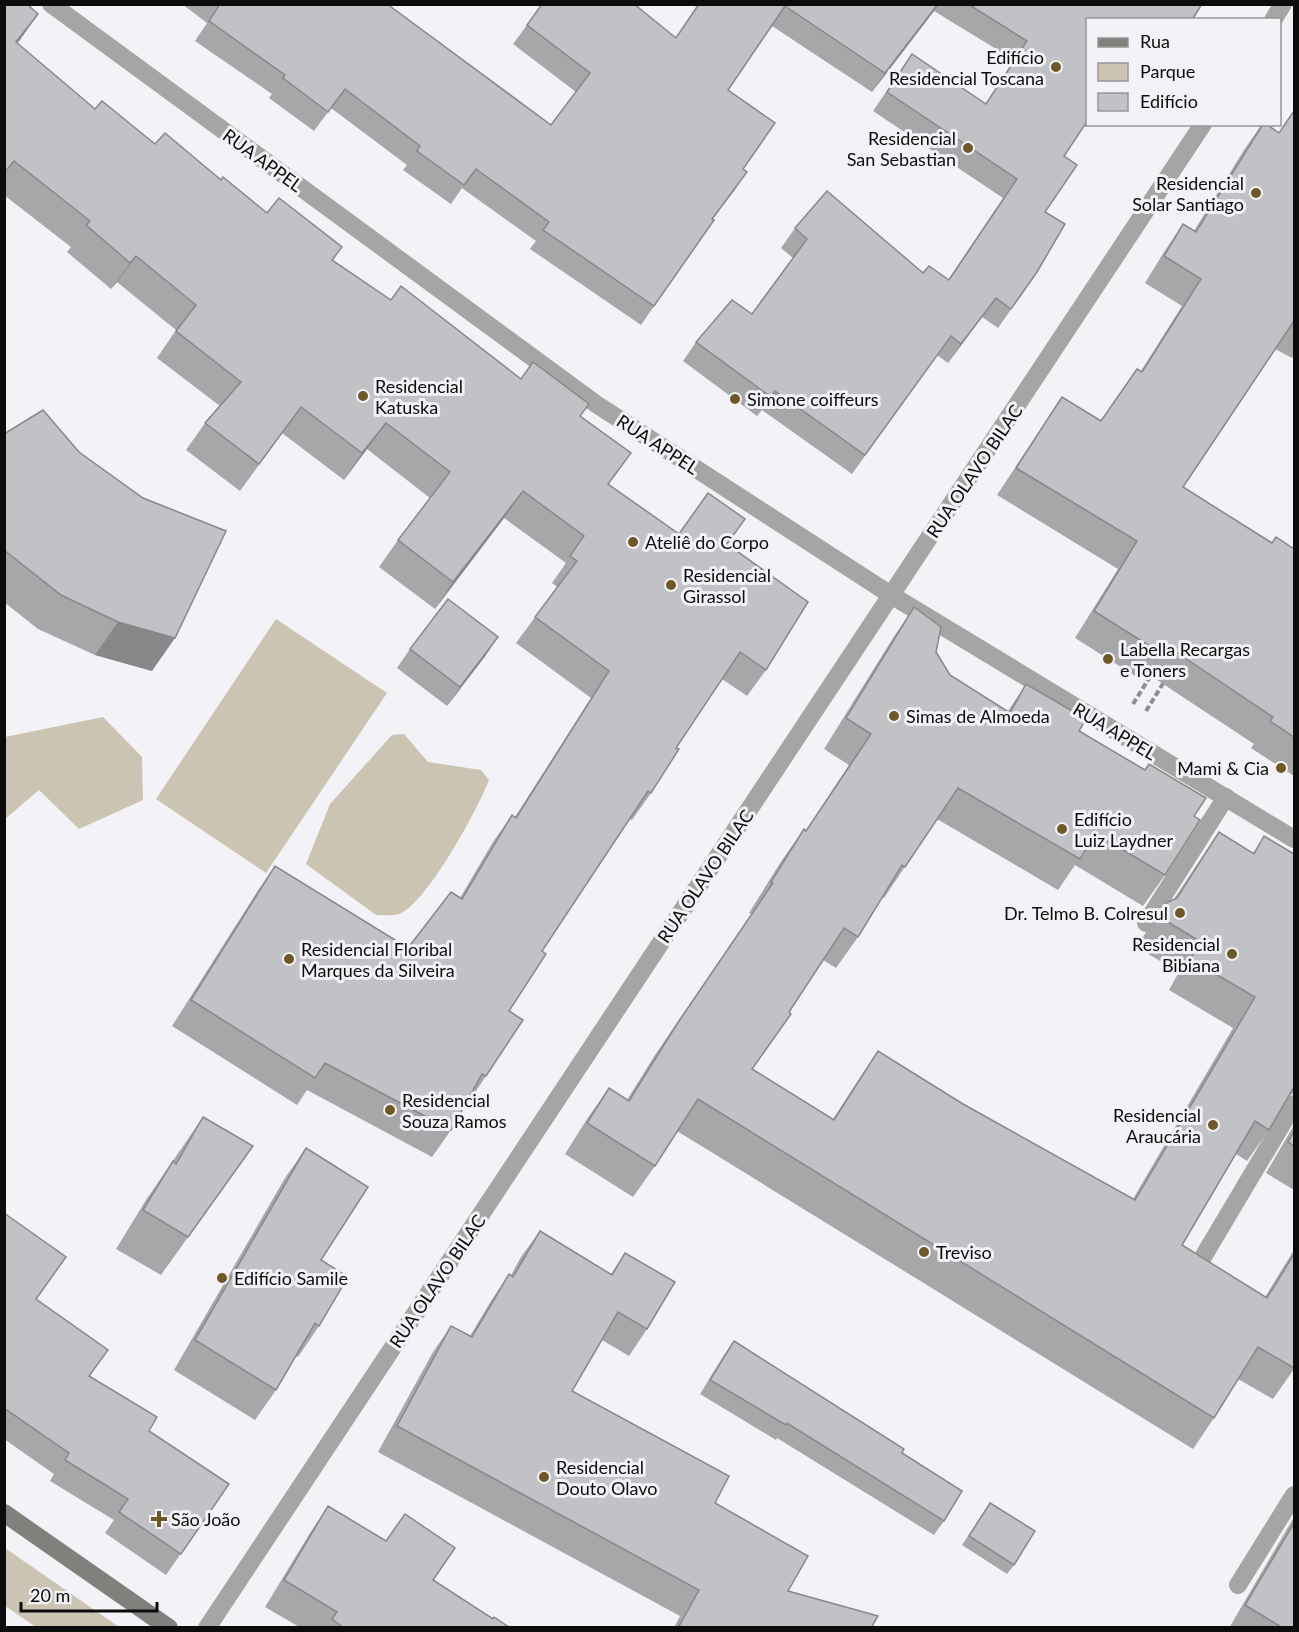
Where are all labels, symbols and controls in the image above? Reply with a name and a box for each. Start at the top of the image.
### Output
legend [1086,18,1281,126]
text: Rua [1140,30,1170,52]
place label: Edifício Residencial Toscana [889,46,1044,89]
marker: Edifício Residencial Toscana [1049,60,1063,74]
text: Parque [1140,60,1195,82]
text: Edifício [1140,90,1198,112]
street label: RUA APPEL [219,124,307,196]
place label: Residencial San Sebastian [847,127,956,170]
marker: Residencial San Sebastian [961,141,975,155]
place label: Residencial Solar Santiago [1132,172,1244,215]
marker: Residencial Solar Santiago [1249,186,1263,200]
place label: Residencial Katuska [375,375,463,418]
place label: Simone coiffeurs [747,388,879,410]
marker: Residencial Katuska [356,389,370,403]
marker: Simone coiffeurs [728,392,742,406]
street label: RUA OLAVO BILAC [921,400,1027,542]
street label: RUA APPEL [613,409,703,479]
place label: Ateliê do Corpo [645,531,769,553]
marker: Ateliê do Corpo [626,535,640,549]
place label: Residencial Girassol [683,564,771,607]
marker: Residencial Girassol [664,578,678,592]
place label: Labella Recargas e Toners [1120,638,1250,681]
marker: Labella Recargas e Toners [1101,652,1115,666]
street label: RUA APPEL [1069,698,1161,764]
place label: Simas de Almoeda [906,705,1050,727]
marker: Simas de Almoeda [887,709,901,723]
place label: Mami & Cia [1177,757,1269,779]
marker: Mami & Cia [1274,761,1288,775]
street label: RUA OLAVO BILAC [652,805,758,947]
place label: Edifício Luiz Laydner [1074,808,1173,851]
marker: Edifício Luiz Laydner [1055,822,1069,836]
place label: Dr. Telmo B. Colresul [1004,902,1168,924]
marker: Dr. Telmo B. Colresul [1173,906,1187,920]
place label: Residencial Bibiana [1132,933,1220,976]
place label: Residencial Floribal Marques da Silveira [301,938,455,981]
marker: Residencial Bibiana [1225,947,1239,961]
marker: Residencial Floribal Marques da Silveira [282,952,296,966]
place label: Residencial Souza Ramos [402,1089,507,1132]
marker: Residencial Souza Ramos [383,1103,397,1117]
place label: Residencial Araucária [1113,1104,1201,1147]
marker: Residencial Araucária [1206,1118,1220,1132]
street label: RUA OLAVO BILAC [384,1210,490,1352]
place label: Treviso [936,1241,992,1263]
marker: Treviso [917,1245,931,1259]
place label: Edifício Samile [234,1267,348,1289]
marker: Edifício Samile [215,1271,229,1285]
place label: Residencial Douto Olavo [556,1456,658,1499]
marker: Residencial Douto Olavo [537,1470,551,1484]
place label: São João [171,1508,241,1530]
marker: São João [152,1512,166,1526]
scale bar [21,1575,158,1613]
text: 20 m [30,1584,70,1606]

